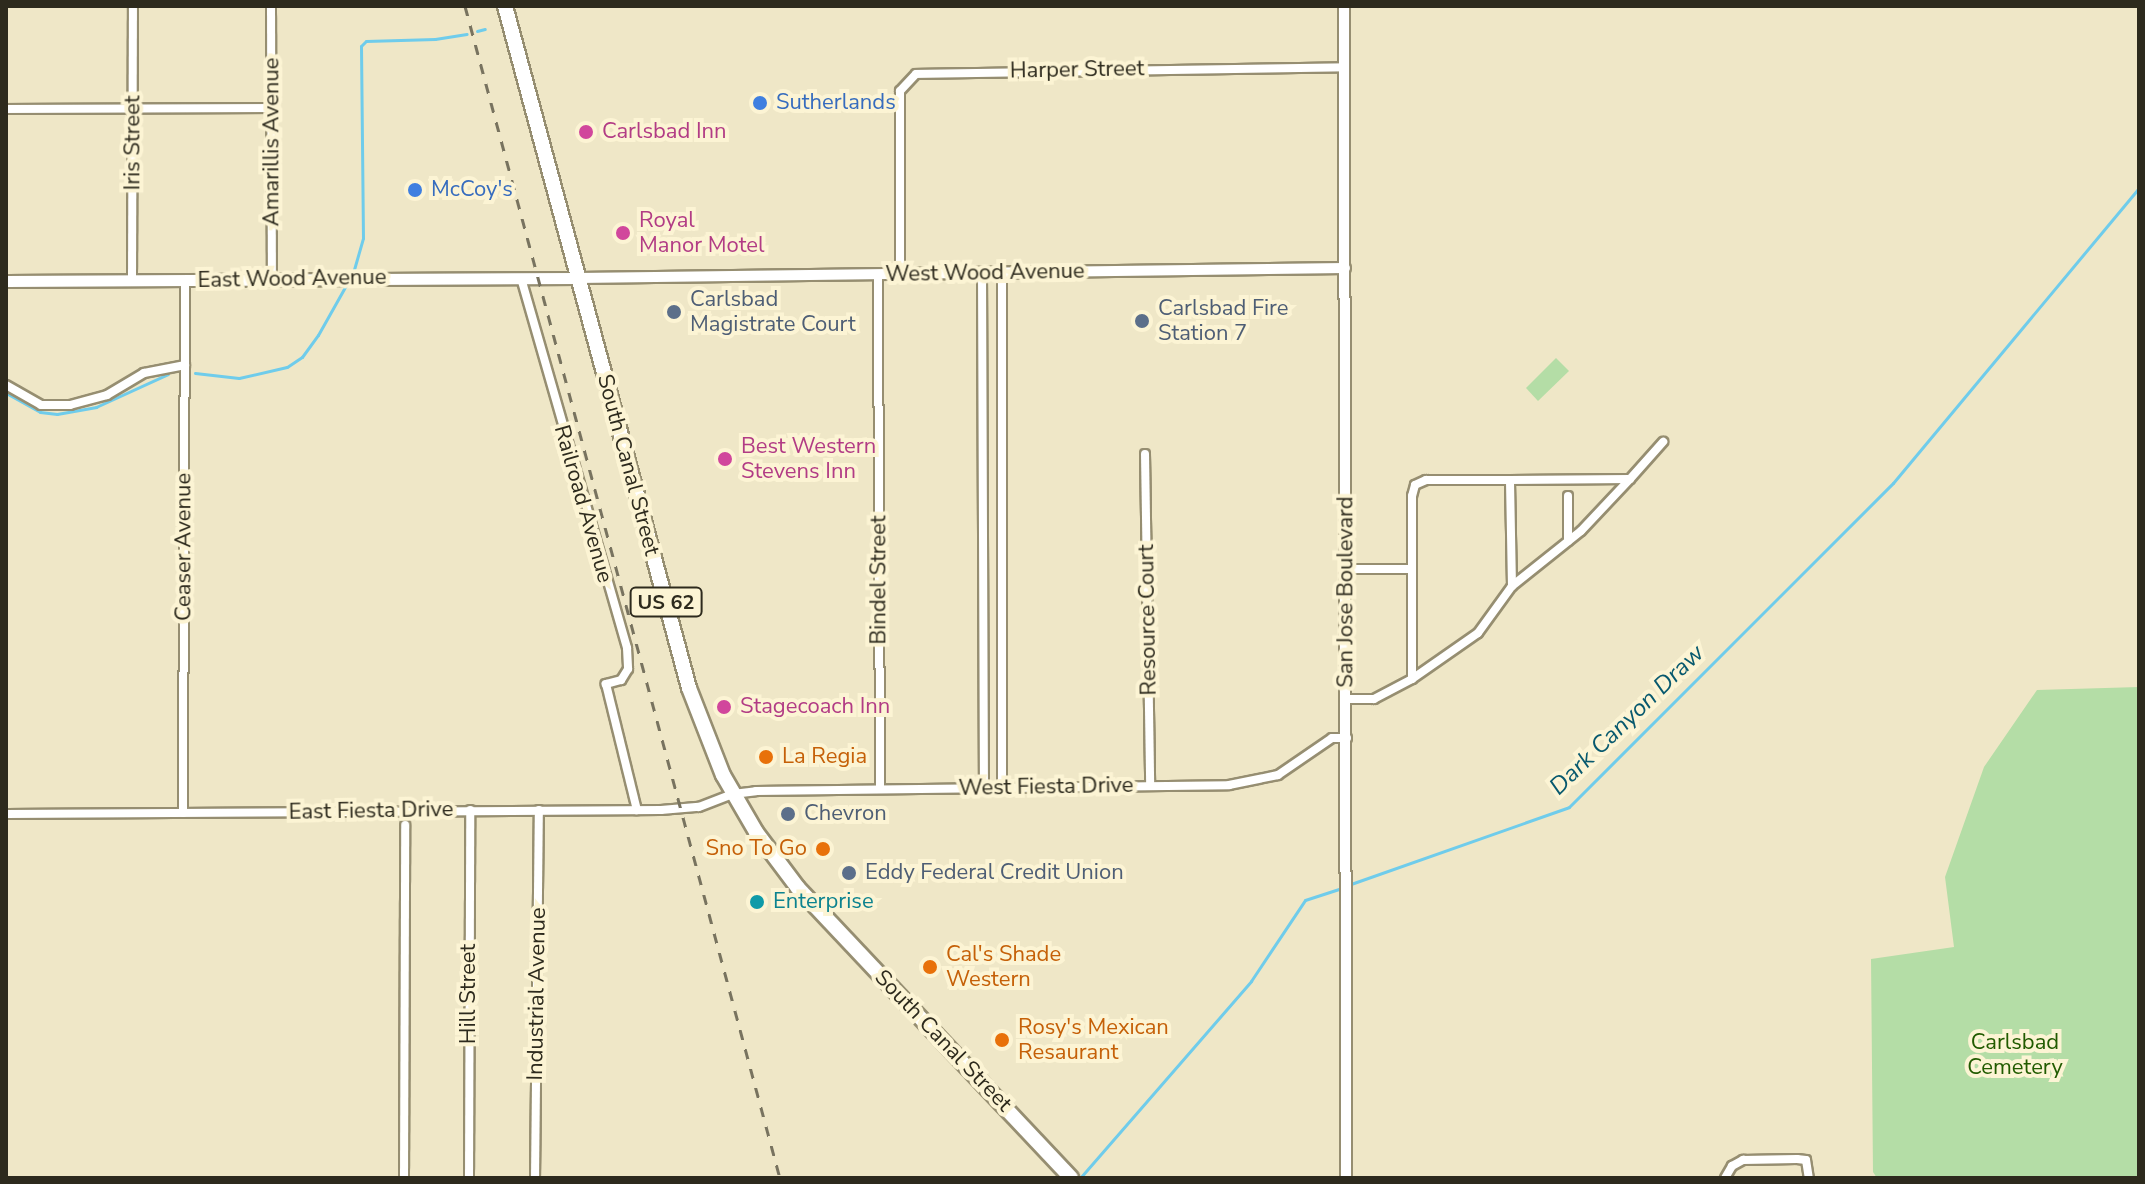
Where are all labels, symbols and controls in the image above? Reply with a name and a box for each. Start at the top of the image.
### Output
street label: Harper Street [1010,56,1144,84]
street label: Amarillis Avenue [259,58,285,226]
place label: Sutherlands [776,90,896,116]
marker: Sutherlands [751,94,769,112]
street label: Iris Street [120,96,146,190]
place label: Carlsbad Inn [602,119,727,145]
marker: Carlsbad Inn [577,123,595,141]
place label: McCoy's [431,177,513,203]
marker: McCoy's [406,181,424,199]
place label: Royal Manor Motel [639,207,764,258]
marker: Royal Manor Motel [614,224,632,242]
street label: West Wood Avenue [885,258,1085,288]
street label: East Wood Avenue [197,264,387,294]
place label: Carlsbad Magistrate Court [690,286,856,338]
place label: Carlsbad Fire Station 7 [1158,295,1289,346]
marker: Carlsbad Magistrate Court [665,303,683,321]
marker: Carlsbad Fire Station 7 [1133,312,1151,330]
street label: South Canal Street [591,372,665,558]
street label: Railroad Avenue [548,422,618,586]
place label: Best Western Stevens Inn [741,433,876,484]
marker: Best Western Stevens Inn [716,450,734,468]
street label: Ceaser Avenue [171,473,197,621]
street label: San Jose Boulevard [1333,496,1359,688]
street label: Bindel Street [866,515,892,645]
street label: Resource Court [1133,544,1163,696]
road number: US 62 [628,586,704,618]
water label: Dark Canyon Draw [1544,639,1710,801]
place label: Stagecoach Inn [740,694,890,720]
marker: Stagecoach Inn [715,698,733,716]
place label: La Regia [782,744,867,770]
marker: La Regia [757,748,775,766]
street label: West Fiesta Drive [958,772,1134,802]
street label: East Fiesta Drive [288,796,454,826]
place label: Chevron [804,801,887,827]
marker: Chevron [779,805,797,823]
place label: Sno To Go [705,836,807,862]
marker: Sno To Go [814,840,832,858]
place label: Eddy Federal Credit Union [865,860,1124,886]
marker: Eddy Federal Credit Union [840,864,858,882]
place label: Enterprise [773,889,874,915]
marker: Enterprise [748,893,766,911]
street label: Industrial Avenue [522,907,552,1081]
place label: Cal's Shade Western [946,941,1061,992]
street label: Hill Street [456,944,482,1044]
marker: Cal's Shade Western [921,958,939,976]
street label: South Canal Street [869,965,1017,1117]
place label: Rosy's Mexican Resaurant [1018,1014,1169,1066]
park label: Carlsbad Cemetery [1967,1029,2063,1080]
marker: Rosy's Mexican Resaurant [993,1031,1011,1049]

